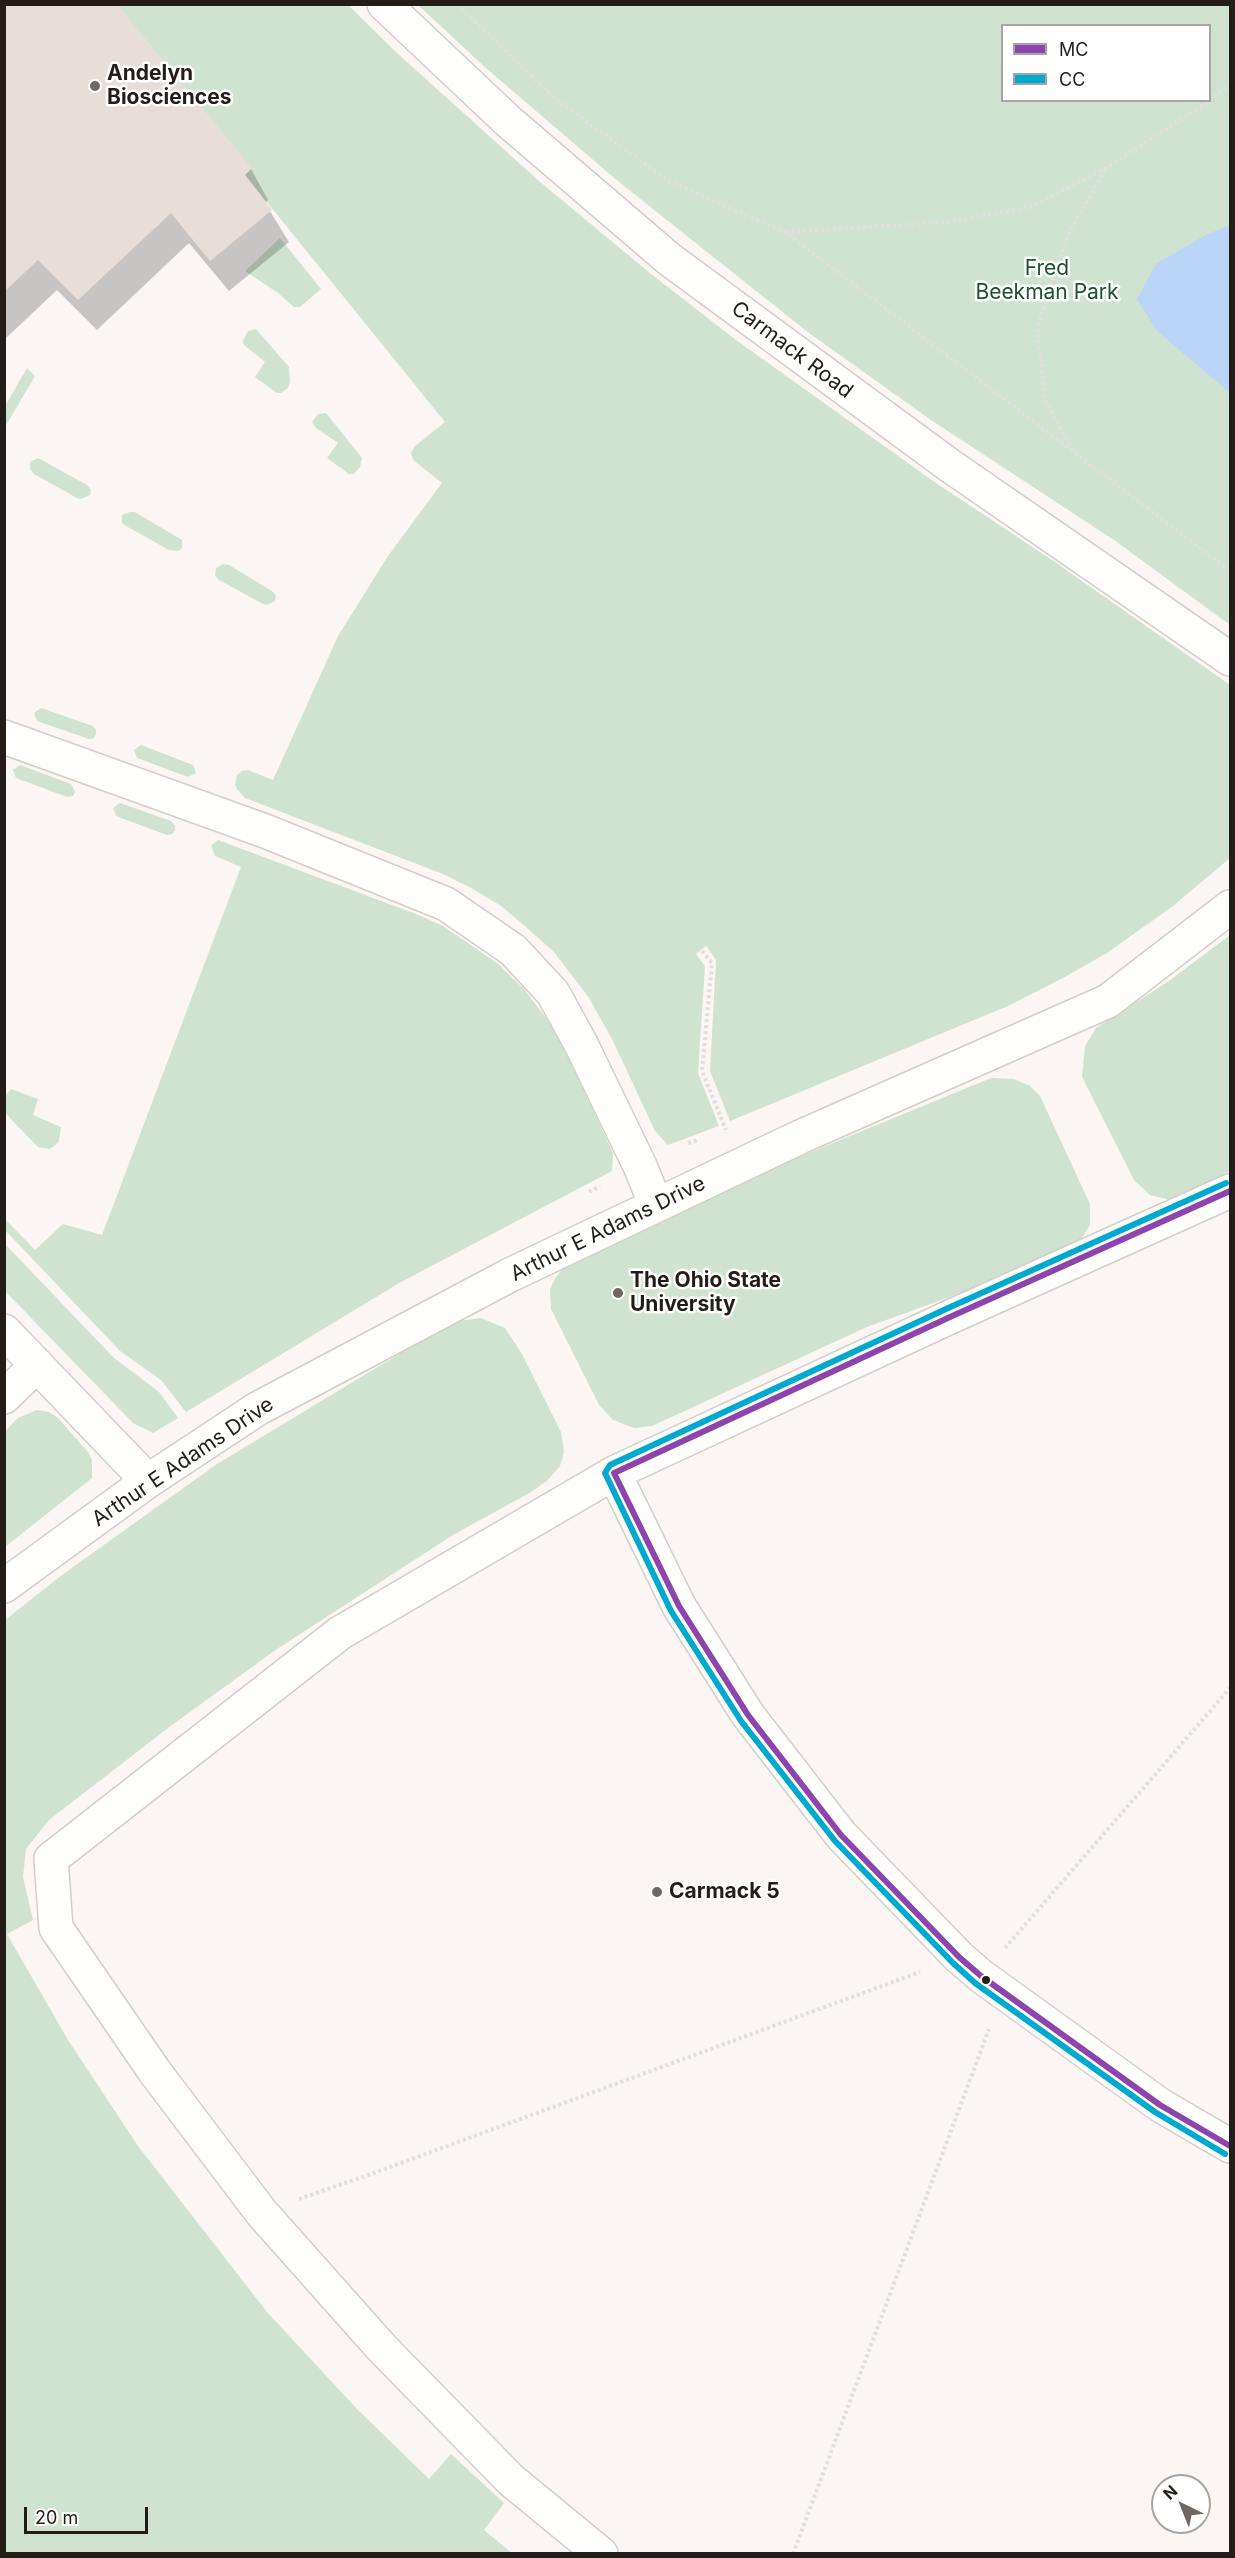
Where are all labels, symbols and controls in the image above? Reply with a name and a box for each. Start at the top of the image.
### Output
legend [1001,24,1211,102]
text: MC [1059,39,1088,60]
place label: Andelyn Biosciences [107,61,231,111]
text: CC [1059,69,1085,90]
marker: Andelyn Biosciences [88,79,102,93]
park label: Fred Beekman Park [975,256,1119,306]
street label: Carmack Road [726,296,858,404]
street label: Arthur E Adams Drive [507,1171,709,1287]
place label: The Ohio State University [630,1268,781,1318]
marker: The Ohio State University [611,1286,625,1300]
street label: Arthur E Adams Drive [87,1392,279,1532]
place label: Carmack 5 [669,1879,780,1905]
marker: Carmack 5 [650,1885,664,1899]
unlabelled marker [980,1974,992,1986]
north arrow [1151,2474,1211,2534]
text: N [1159,2481,1181,2504]
scale bar [27,2495,152,2533]
text: 20 m [35,2507,78,2528]

